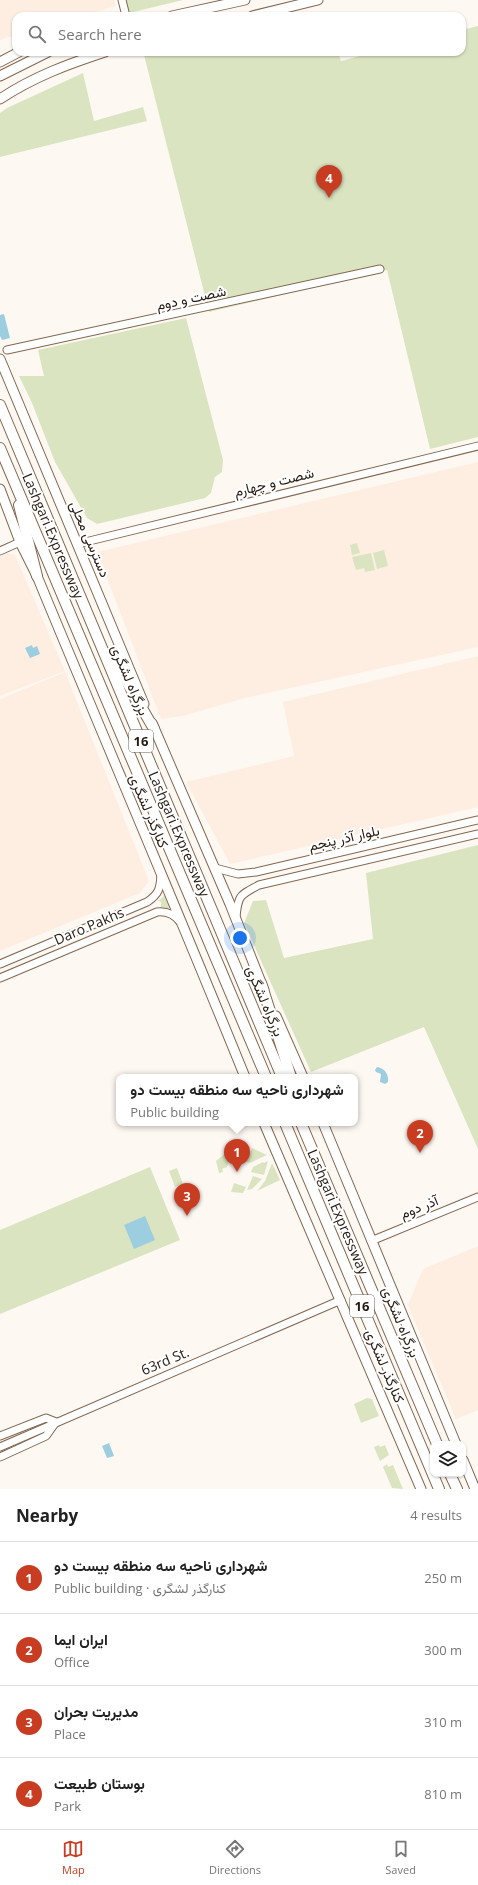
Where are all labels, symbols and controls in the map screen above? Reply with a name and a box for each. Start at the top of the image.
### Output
search box [12,12,466,56]
icon: search [26,23,48,45]
text: Search here [58,24,142,44]
pin: 4 [316,165,342,198]
street label: شصت و دوم [154,281,228,314]
street label: شصت و چهارم [232,462,316,502]
street label: Lashgari Expressway [18,470,89,602]
street label: دسترسی محلی [66,498,115,580]
street label: بزرگراه لشگری [107,641,154,718]
road number: 16 [129,730,153,752]
street label: Lashgari Expressway [144,768,215,900]
street label: کنارگذر لشگری [125,771,174,851]
street label: بلوار آذر پنجم [306,820,382,856]
street label: Daro Pakhs [51,902,127,949]
your location [230,928,250,948]
street label: بزرگراه لشگری [242,962,289,1039]
popup [116,1074,358,1126]
text: شهرداری ناحیه سه منطقه بیست دو [130,1079,344,1099]
text: Public building [130,1103,219,1121]
pin: 2 [407,1120,433,1153]
pin: 1 [224,1139,250,1172]
street label: Lashgari Expressway [303,1146,374,1278]
pin: 3 [174,1183,200,1216]
street label: آذر دوم [397,1190,442,1223]
street label: بزرگراه لشگری [378,1283,425,1360]
road number: 16 [350,1295,374,1317]
street label: کنارگذر لشگری [361,1326,410,1406]
street label: 63rd St. [138,1342,192,1379]
map controls [430,1441,466,1477]
button: layers [430,1441,466,1477]
text: Nearby [16,1504,78,1527]
text: 4 results [410,1506,462,1524]
text: شهرداری ناحیه سه منطقه بیست دو [54,1555,267,1575]
text: 1 [25,1569,33,1587]
text: 250 m [424,1569,462,1587]
text: Public building · کنارگذر لشگری [54,1579,226,1597]
text: ایران ایما [54,1629,108,1649]
text: 2 [25,1641,33,1659]
text: 300 m [424,1641,462,1659]
text: Office [54,1653,90,1671]
text: مدیریت بحران [54,1701,138,1721]
text: 3 [25,1713,33,1731]
text: 310 m [424,1713,462,1731]
text: Place [54,1725,86,1743]
text: بوستان طبیعت [54,1773,145,1793]
text: 4 [25,1785,33,1803]
text: 810 m [424,1785,462,1803]
text: Park [54,1797,81,1815]
tab: Map [62,1838,85,1877]
tab: Directions [209,1838,261,1877]
tab: Saved [385,1838,416,1877]

